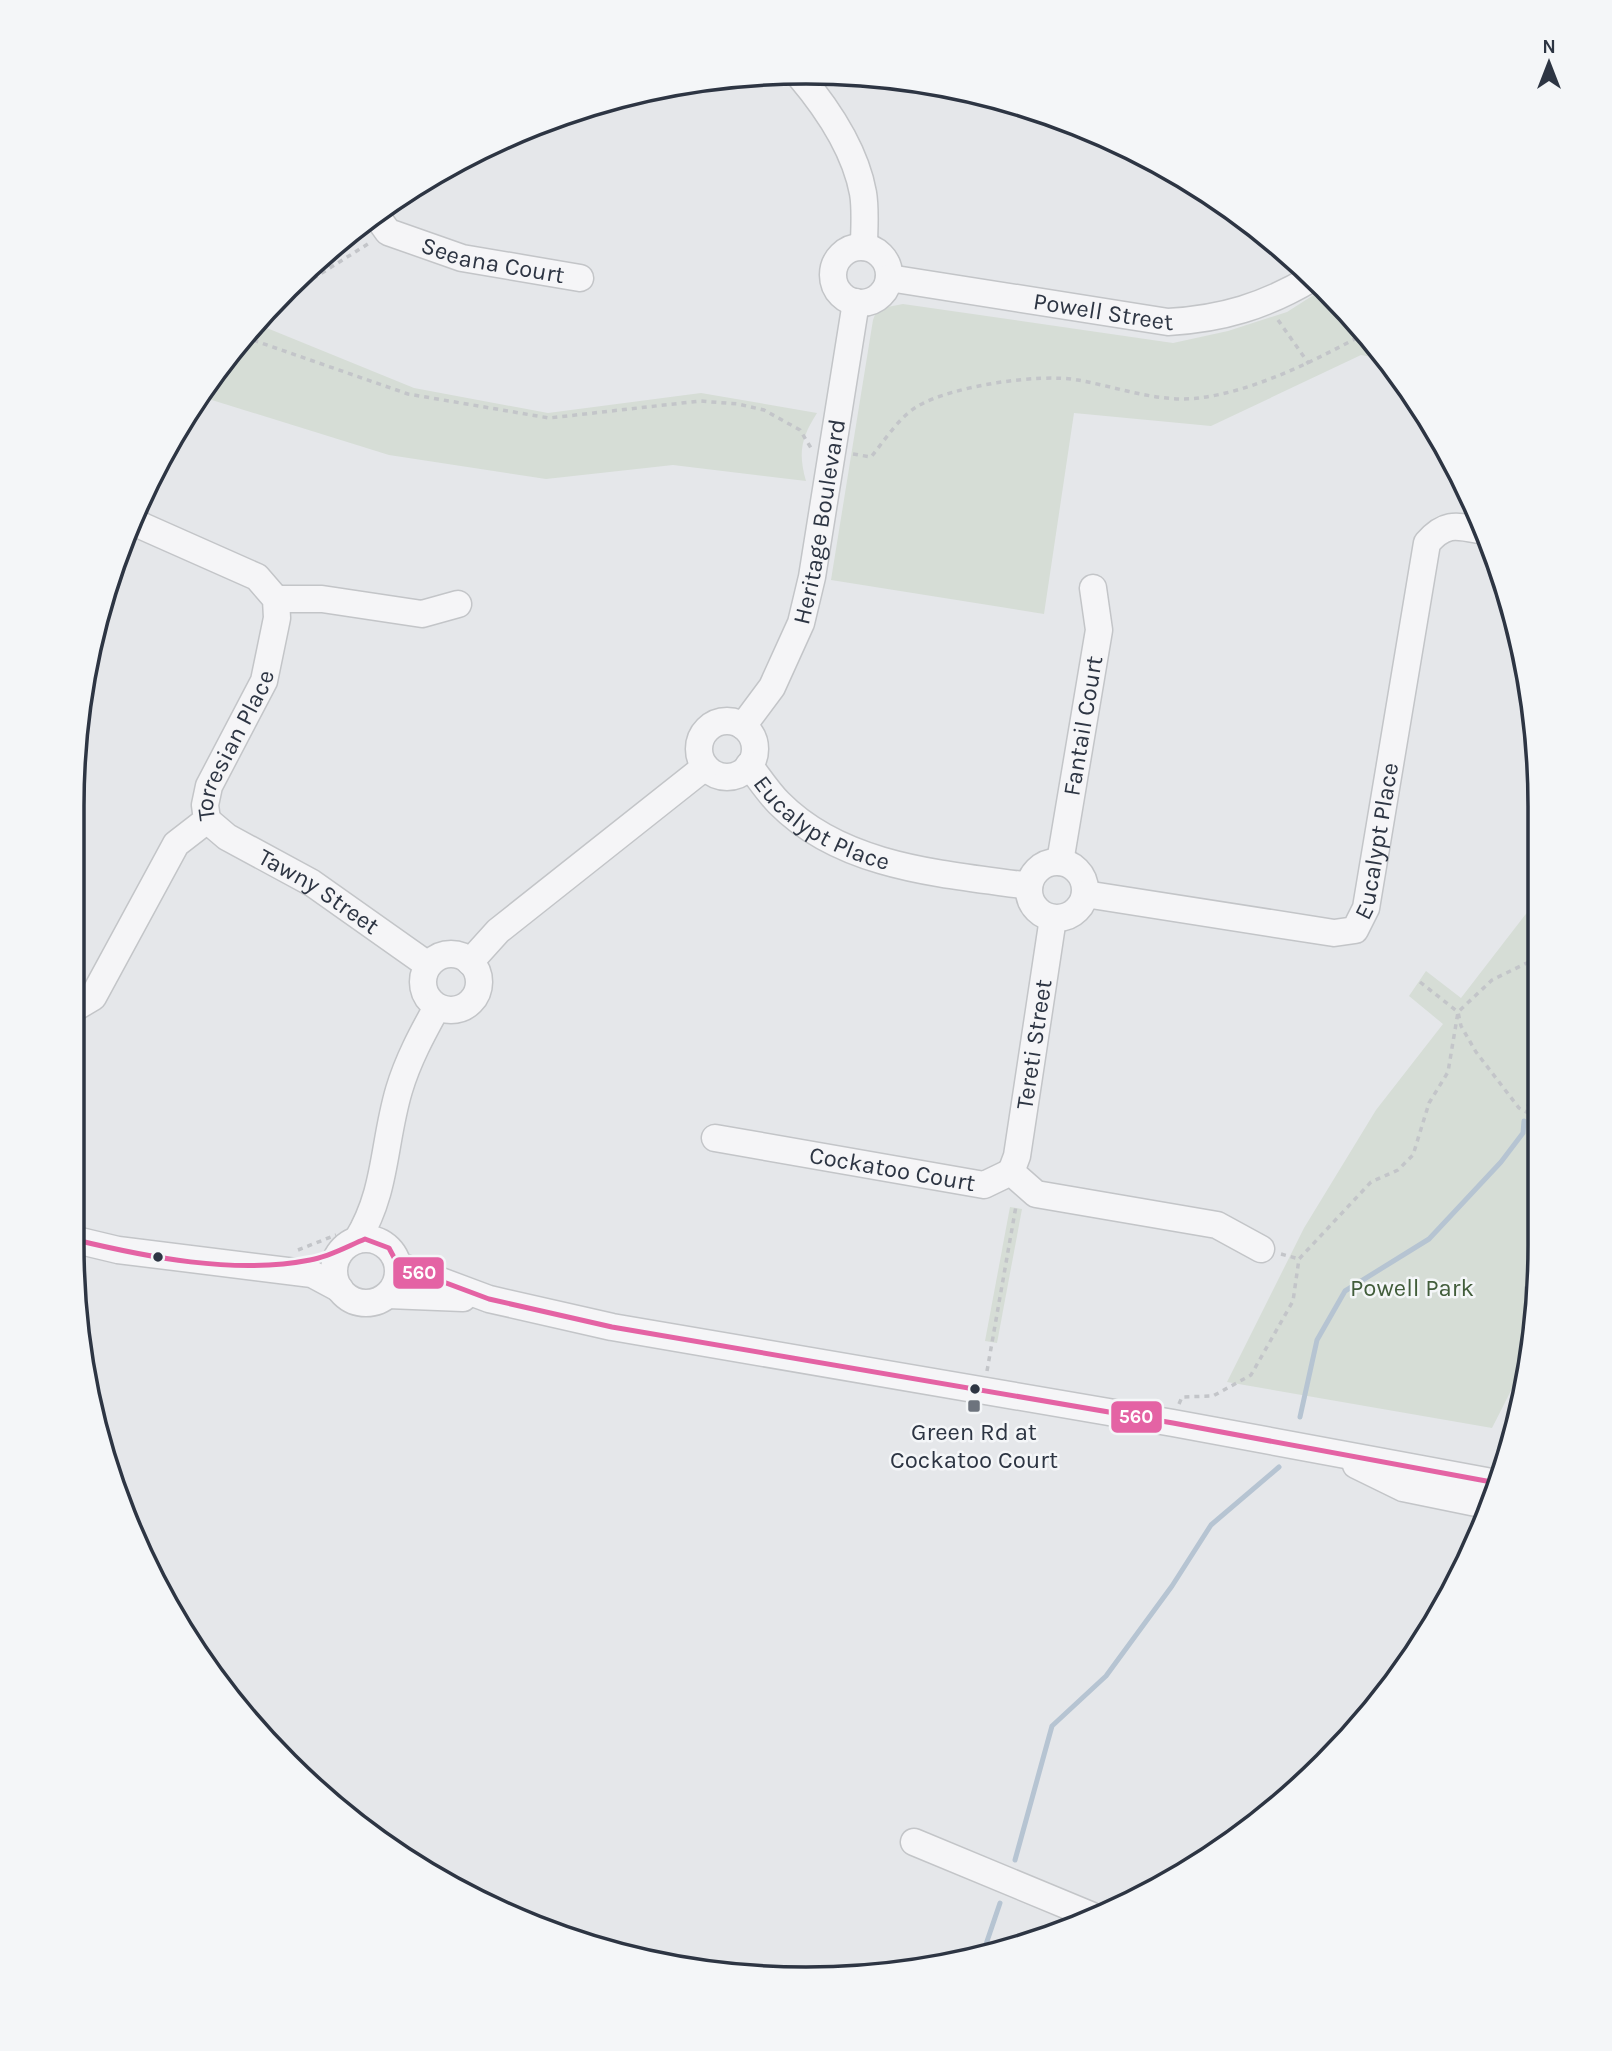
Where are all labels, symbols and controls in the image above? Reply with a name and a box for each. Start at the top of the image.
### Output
north arrow [1514,28,1584,98]
text: N [1542,36,1556,58]
street label: Seeana Court [418,231,567,289]
street label: Powell Street [1031,287,1174,336]
street label: Heritage Boulevard [787,417,851,627]
street label: Fantail Court [1057,654,1108,798]
street label: Torresian Place [190,668,280,822]
street label: Eucalypt Place [1349,760,1404,924]
street label: Eucalypt Place [748,770,893,876]
street label: Tawny Street [254,843,385,940]
street label: Tereti Street [1010,977,1058,1111]
street label: Cockatoo Court [807,1141,978,1197]
unlabelled marker [151,1250,165,1264]
line badge: 560 [392,1256,445,1290]
text: 560 [402,1262,436,1284]
park label: Powell Park [1350,1274,1474,1302]
unlabelled marker [968,1382,982,1396]
marker: Green Rd at Cockatoo Court [966,1398,982,1414]
line badge: 560 [1110,1400,1163,1434]
text: 560 [1119,1406,1153,1428]
place label: Green Rd at Cockatoo Court [890,1418,1058,1474]

